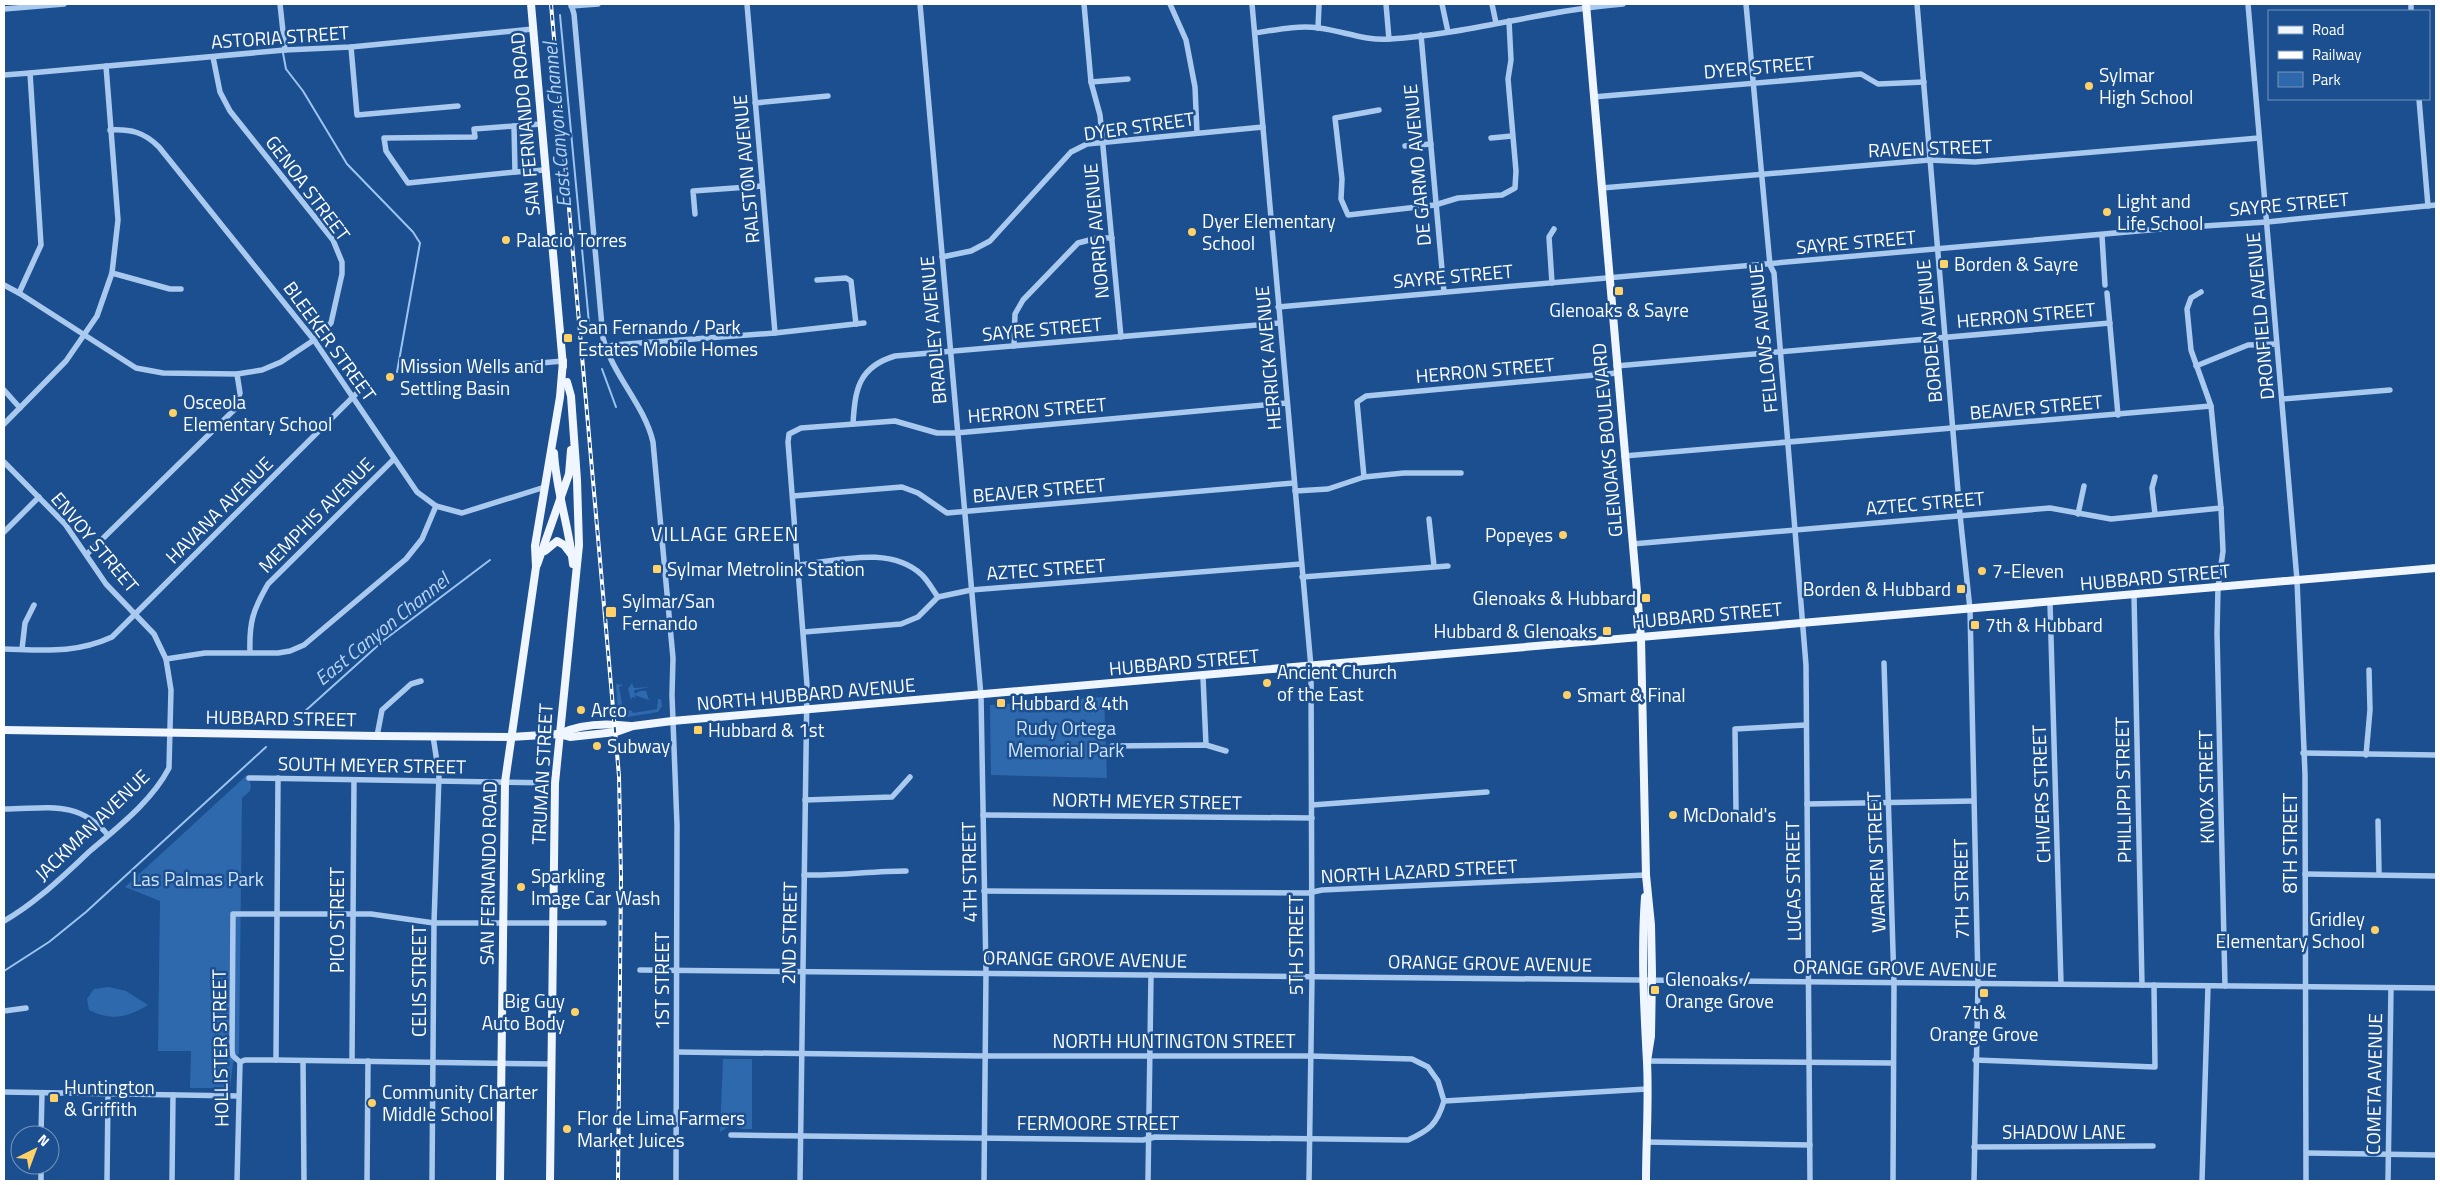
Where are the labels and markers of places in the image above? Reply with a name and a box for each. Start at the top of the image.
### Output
place label: Sylmar High School [2099,60,2193,111]
marker: Sylmar High School [2083,80,2095,92]
place label: Light and Life School [2117,186,2203,237]
place label: Dyer Elementary School [1202,206,1336,257]
marker: Light and Life School [2101,206,2113,218]
place label: Palacio Torres [516,225,627,254]
marker: Dyer Elementary School [1186,226,1198,238]
marker: Palacio Torres [500,234,512,246]
place label: Borden & Sayre [1954,249,2078,278]
marker: Borden & Sayre [1938,258,1950,270]
marker: Glenoaks & Sayre [1613,285,1625,297]
place label: Glenoaks & Sayre [1549,295,1689,324]
place label: San Fernando / Park Estates Mobile Homes [578,312,758,363]
marker: San Fernando / Park Estates Mobile Homes [562,332,574,344]
place label: Mission Wells and Settling Basin [400,351,544,402]
marker: Mission Wells and Settling Basin [384,371,396,383]
place label: Osceola Elementary School [183,387,332,438]
marker: Osceola Elementary School [167,407,179,419]
place label: Popeyes [1485,520,1553,549]
marker: Popeyes [1557,529,1569,541]
place label: Sylmar Metrolink Station [667,554,865,583]
place label: 7-Eleven [1992,556,2064,585]
marker: Sylmar Metrolink Station [651,563,663,575]
marker: 7-Eleven [1976,565,1988,577]
place label: Borden & Hubbard [1803,574,1951,603]
place label: Glenoaks & Hubbard [1472,583,1636,612]
marker: Borden & Hubbard [1955,583,1967,595]
place label: Sylmar/San Fernando [622,586,715,637]
marker: Glenoaks & Hubbard [1640,592,1652,604]
marker: Sylmar/San Fernando [604,605,618,619]
place label: 7th & Hubbard [1985,610,2103,639]
place label: Hubbard & Glenoaks [1433,616,1597,645]
marker: 7th & Hubbard [1969,619,1981,631]
marker: Hubbard & Glenoaks [1601,625,1613,637]
place label: Ancient Church of the East [1277,657,1397,708]
marker: Ancient Church of the East [1261,677,1273,689]
place label: Smart & Final [1577,680,1686,709]
place label: Hubbard & 4th [1011,688,1129,717]
marker: Smart & Final [1561,689,1573,701]
place label: Arco [591,695,627,724]
marker: Hubbard & 4th [995,697,1007,709]
marker: Arco [575,704,587,716]
place label: Hubbard & 1st [708,715,825,744]
marker: Hubbard & 1st [692,724,704,736]
place label: Subway [607,731,670,760]
marker: Subway [591,740,603,752]
place label: McDonald's [1683,800,1776,829]
marker: McDonald's [1667,809,1679,821]
place label: Sparkling Image Car Wash [531,861,660,912]
marker: Sparkling Image Car Wash [515,881,527,893]
place label: Gridley Elementary School [2216,904,2365,955]
marker: Gridley Elementary School [2369,924,2381,936]
place label: Glenoaks / Orange Grove [1665,964,1774,1015]
marker: Glenoaks / Orange Grove [1649,984,1661,996]
place label: Big Guy Auto Body [482,986,565,1037]
marker: 7th & Orange Grove [1978,987,1990,999]
place label: 7th & Orange Grove [1930,997,2038,1048]
marker: Big Guy Auto Body [569,1006,581,1018]
place label: Huntington & Griffith [64,1072,155,1123]
place label: Community Charter Middle School [382,1077,538,1128]
marker: Huntington & Griffith [48,1092,60,1104]
marker: Community Charter Middle School [366,1097,378,1109]
place label: Flor de Lima Farmers Market Juices [577,1103,745,1154]
marker: Flor de Lima Farmers Market Juices [561,1123,573,1135]

